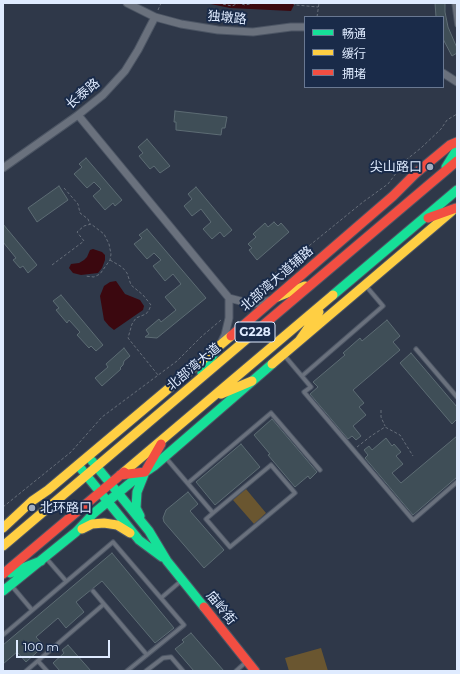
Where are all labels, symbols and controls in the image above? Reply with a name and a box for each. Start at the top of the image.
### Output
street label: 独墩路 [207,9,247,27]
legend [304,16,444,88]
text: 畅通 [342,26,366,41]
text: 缓行 [342,46,366,61]
text: 拥堵 [342,66,366,81]
street label: 长泰路 [63,75,103,113]
place label: 尖山路口 [370,159,422,175]
marker: 尖山路口 [425,162,435,172]
street label: 北部湾大道辅路 [238,243,316,315]
road number: G228 [235,322,275,342]
street label: 北部湾大道 [164,340,224,394]
place label: 北环路口 [40,500,92,516]
marker: 北环路口 [27,503,37,513]
street label: 庙岭街 [203,588,239,628]
scale bar [18,632,112,658]
text: 100 m [23,639,59,654]

